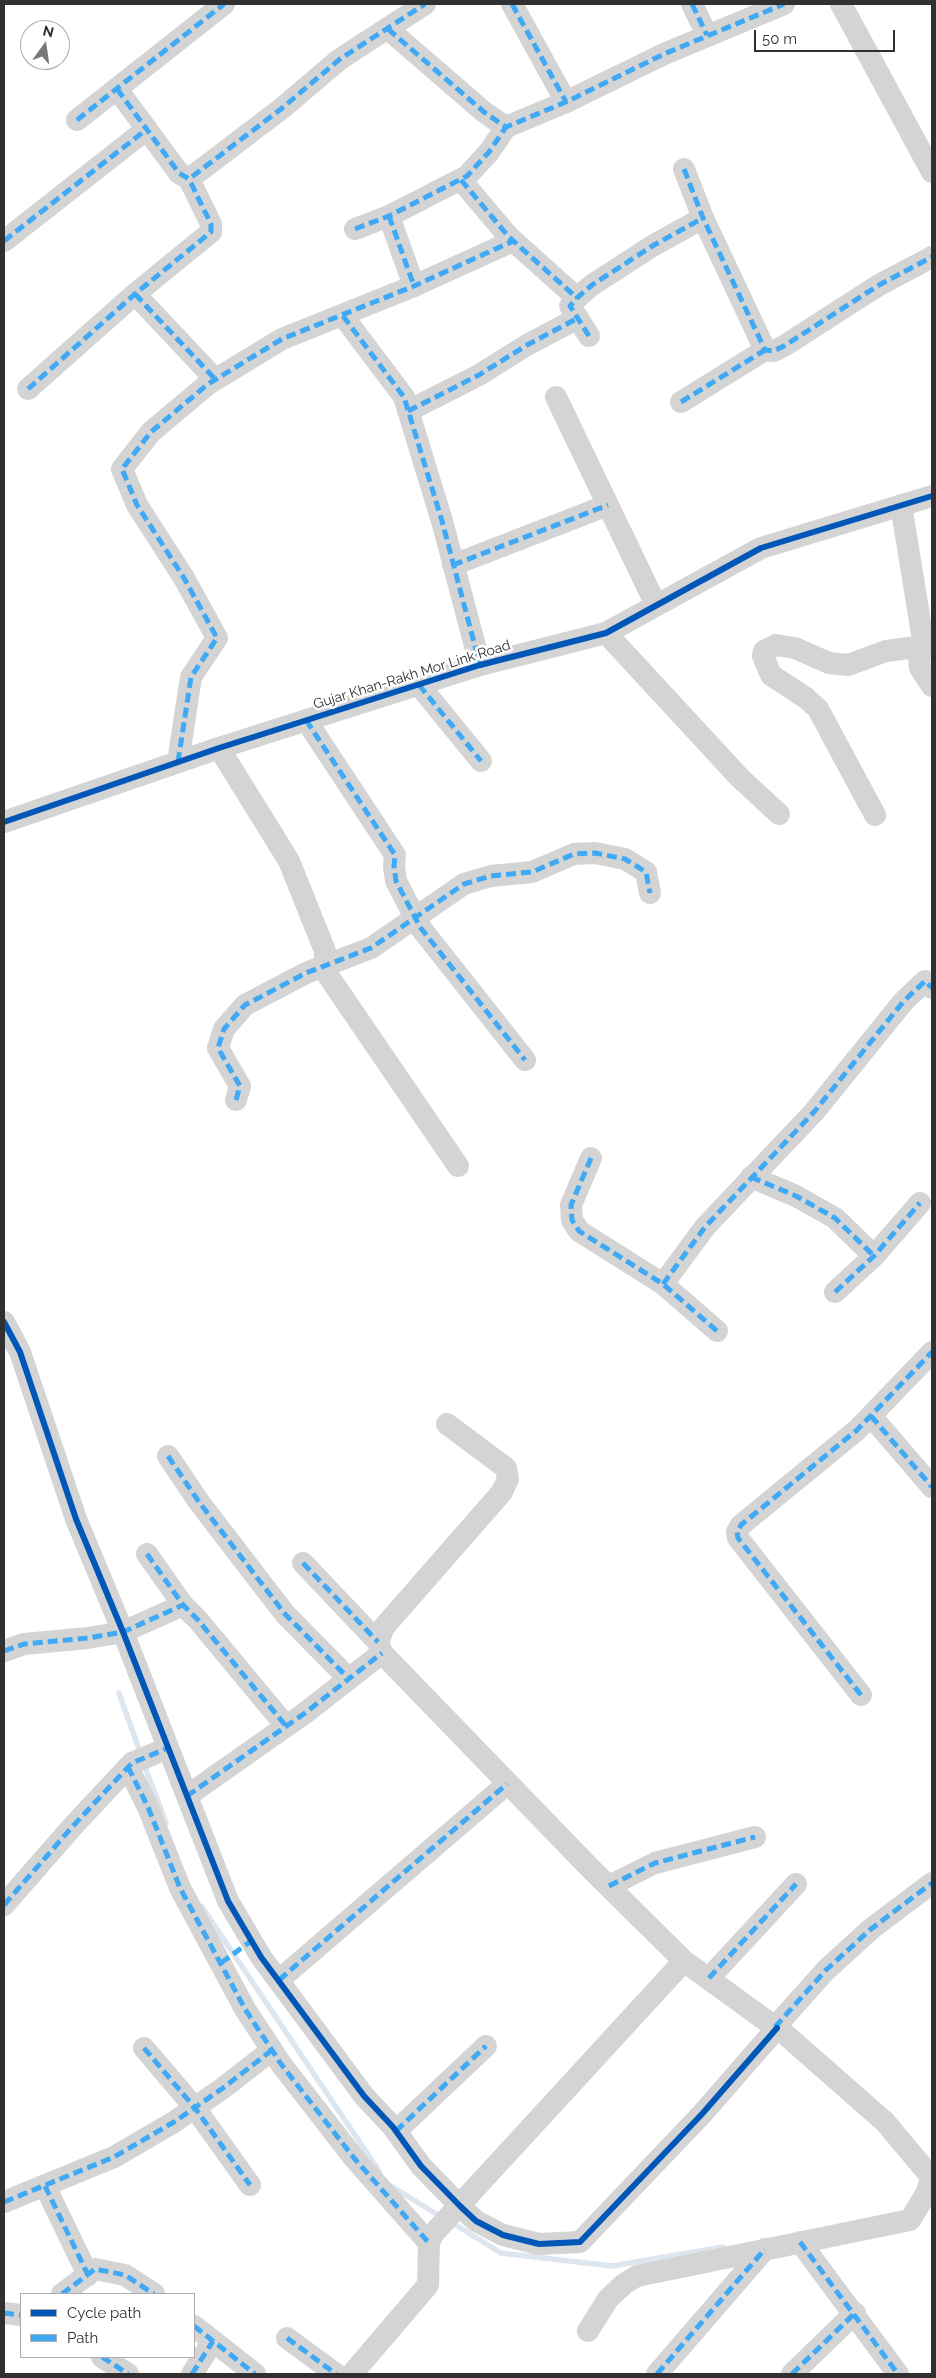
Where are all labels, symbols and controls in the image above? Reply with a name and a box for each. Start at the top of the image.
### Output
north arrow [20,20,70,70]
scale bar [756,20,897,52]
text: N [41,22,56,40]
text: 50 m [762,30,797,48]
street label: Gujar Khan-Rakh Mor Link Road [311,637,513,713]
legend [20,2293,195,2358]
text: Cycle path [67,2304,141,2322]
text: Path [67,2329,98,2347]

